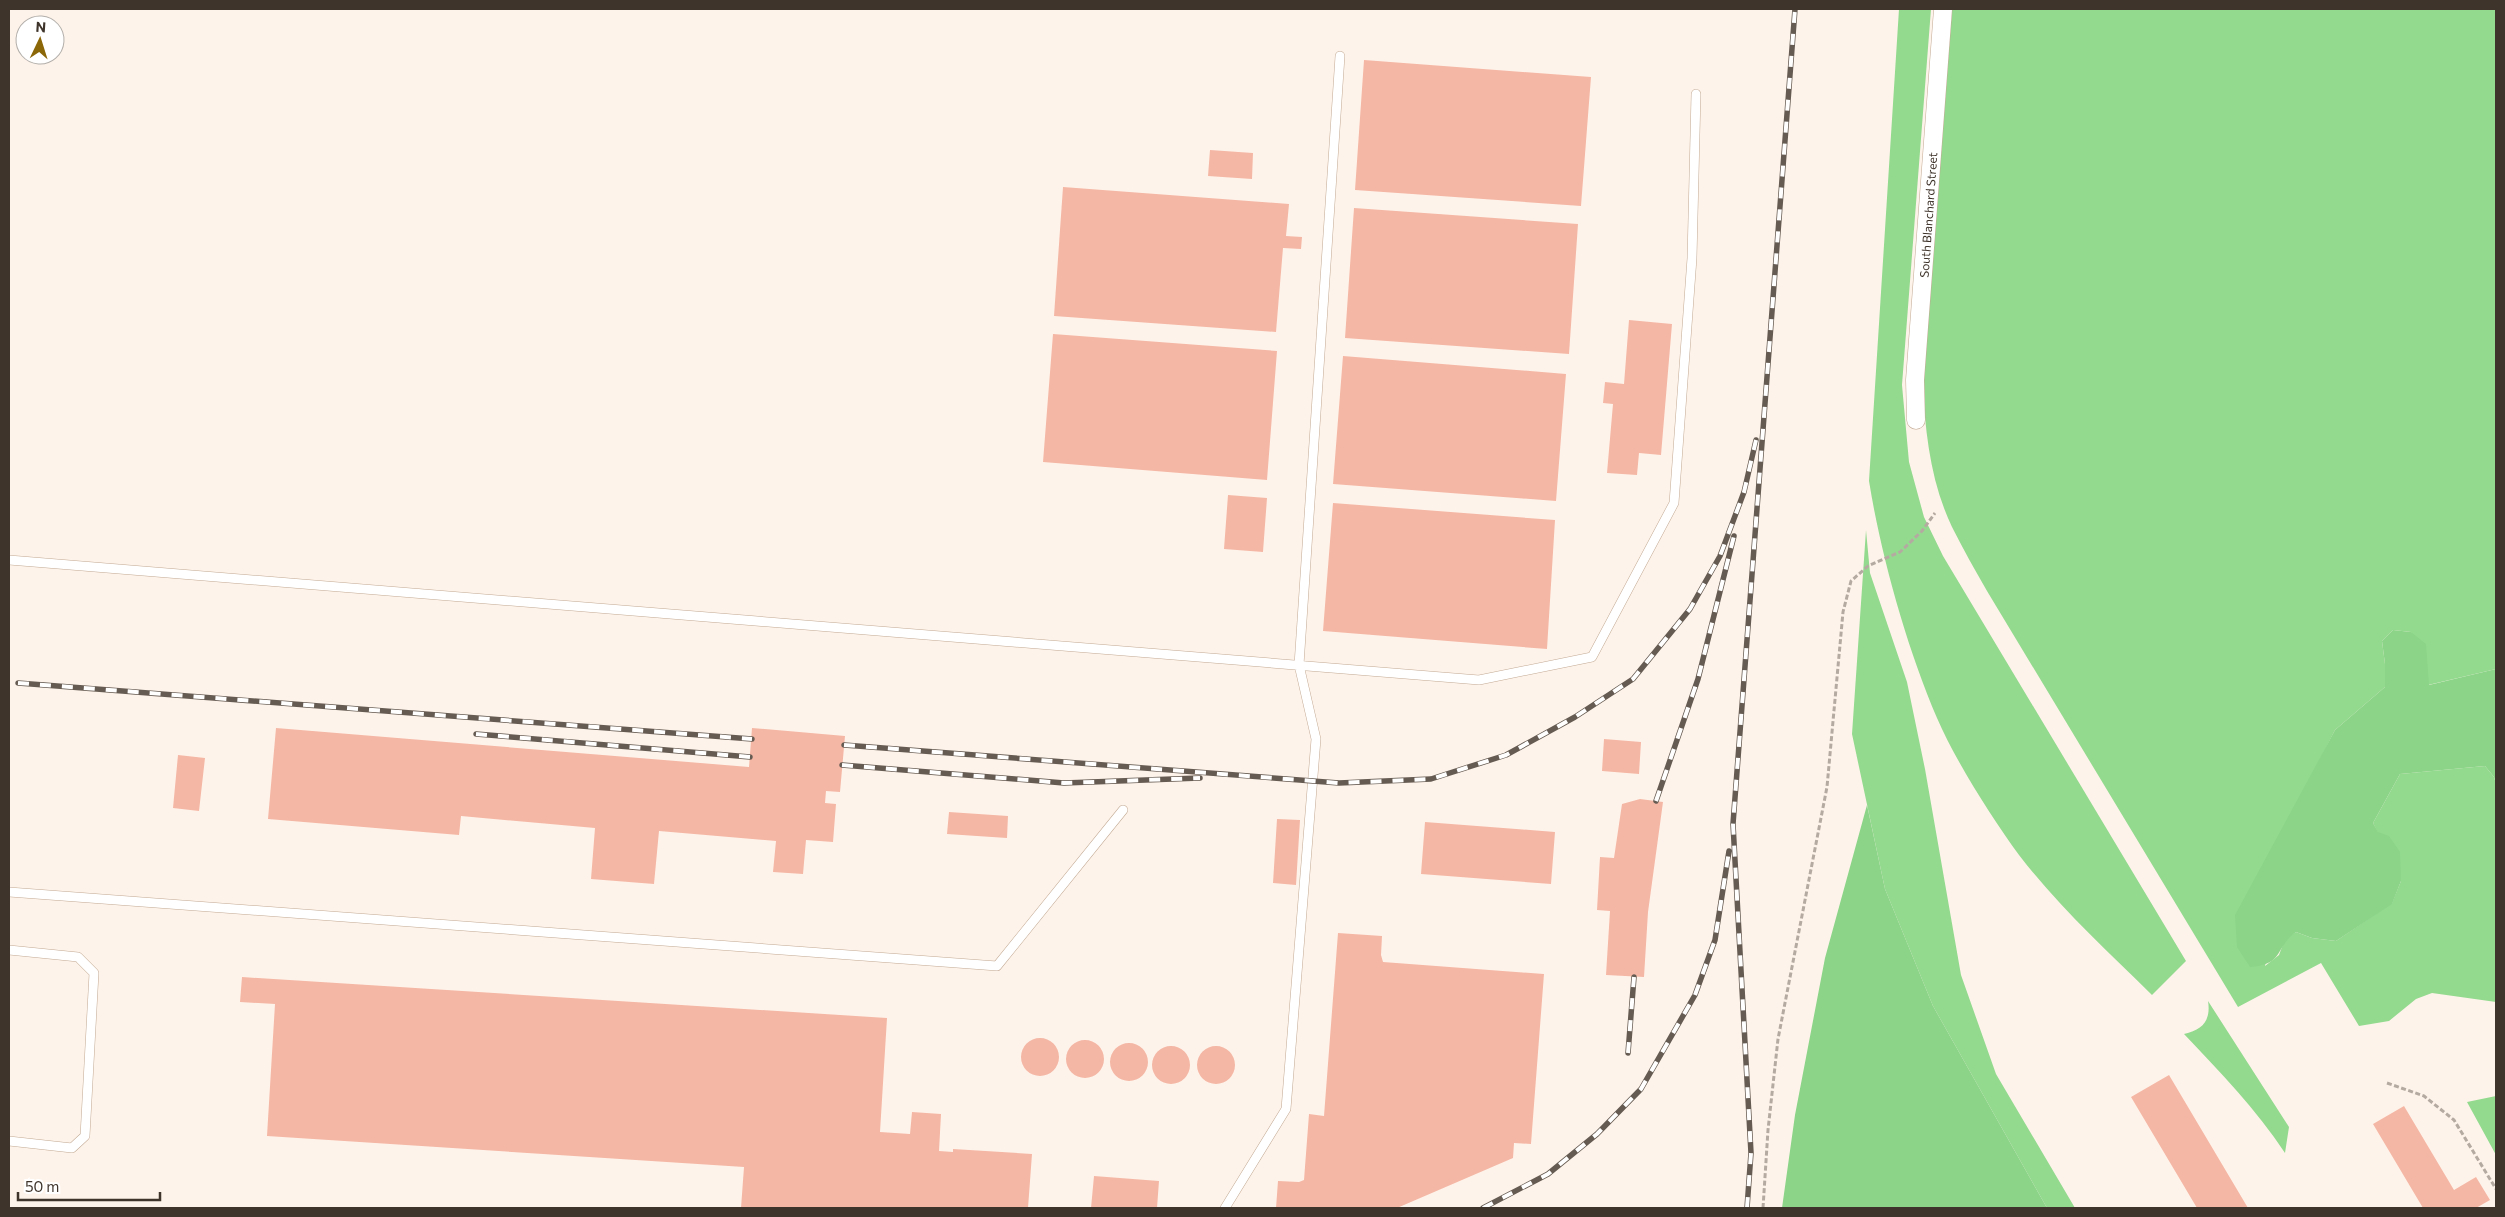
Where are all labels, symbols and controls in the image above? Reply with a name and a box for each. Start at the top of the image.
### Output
north arrow [15,15,65,65]
text: N [35,18,47,35]
street label: South Blanchard Street [1917,152,1939,278]
scale bar [18,1170,160,1202]
text: 50 m [25,1177,59,1195]

